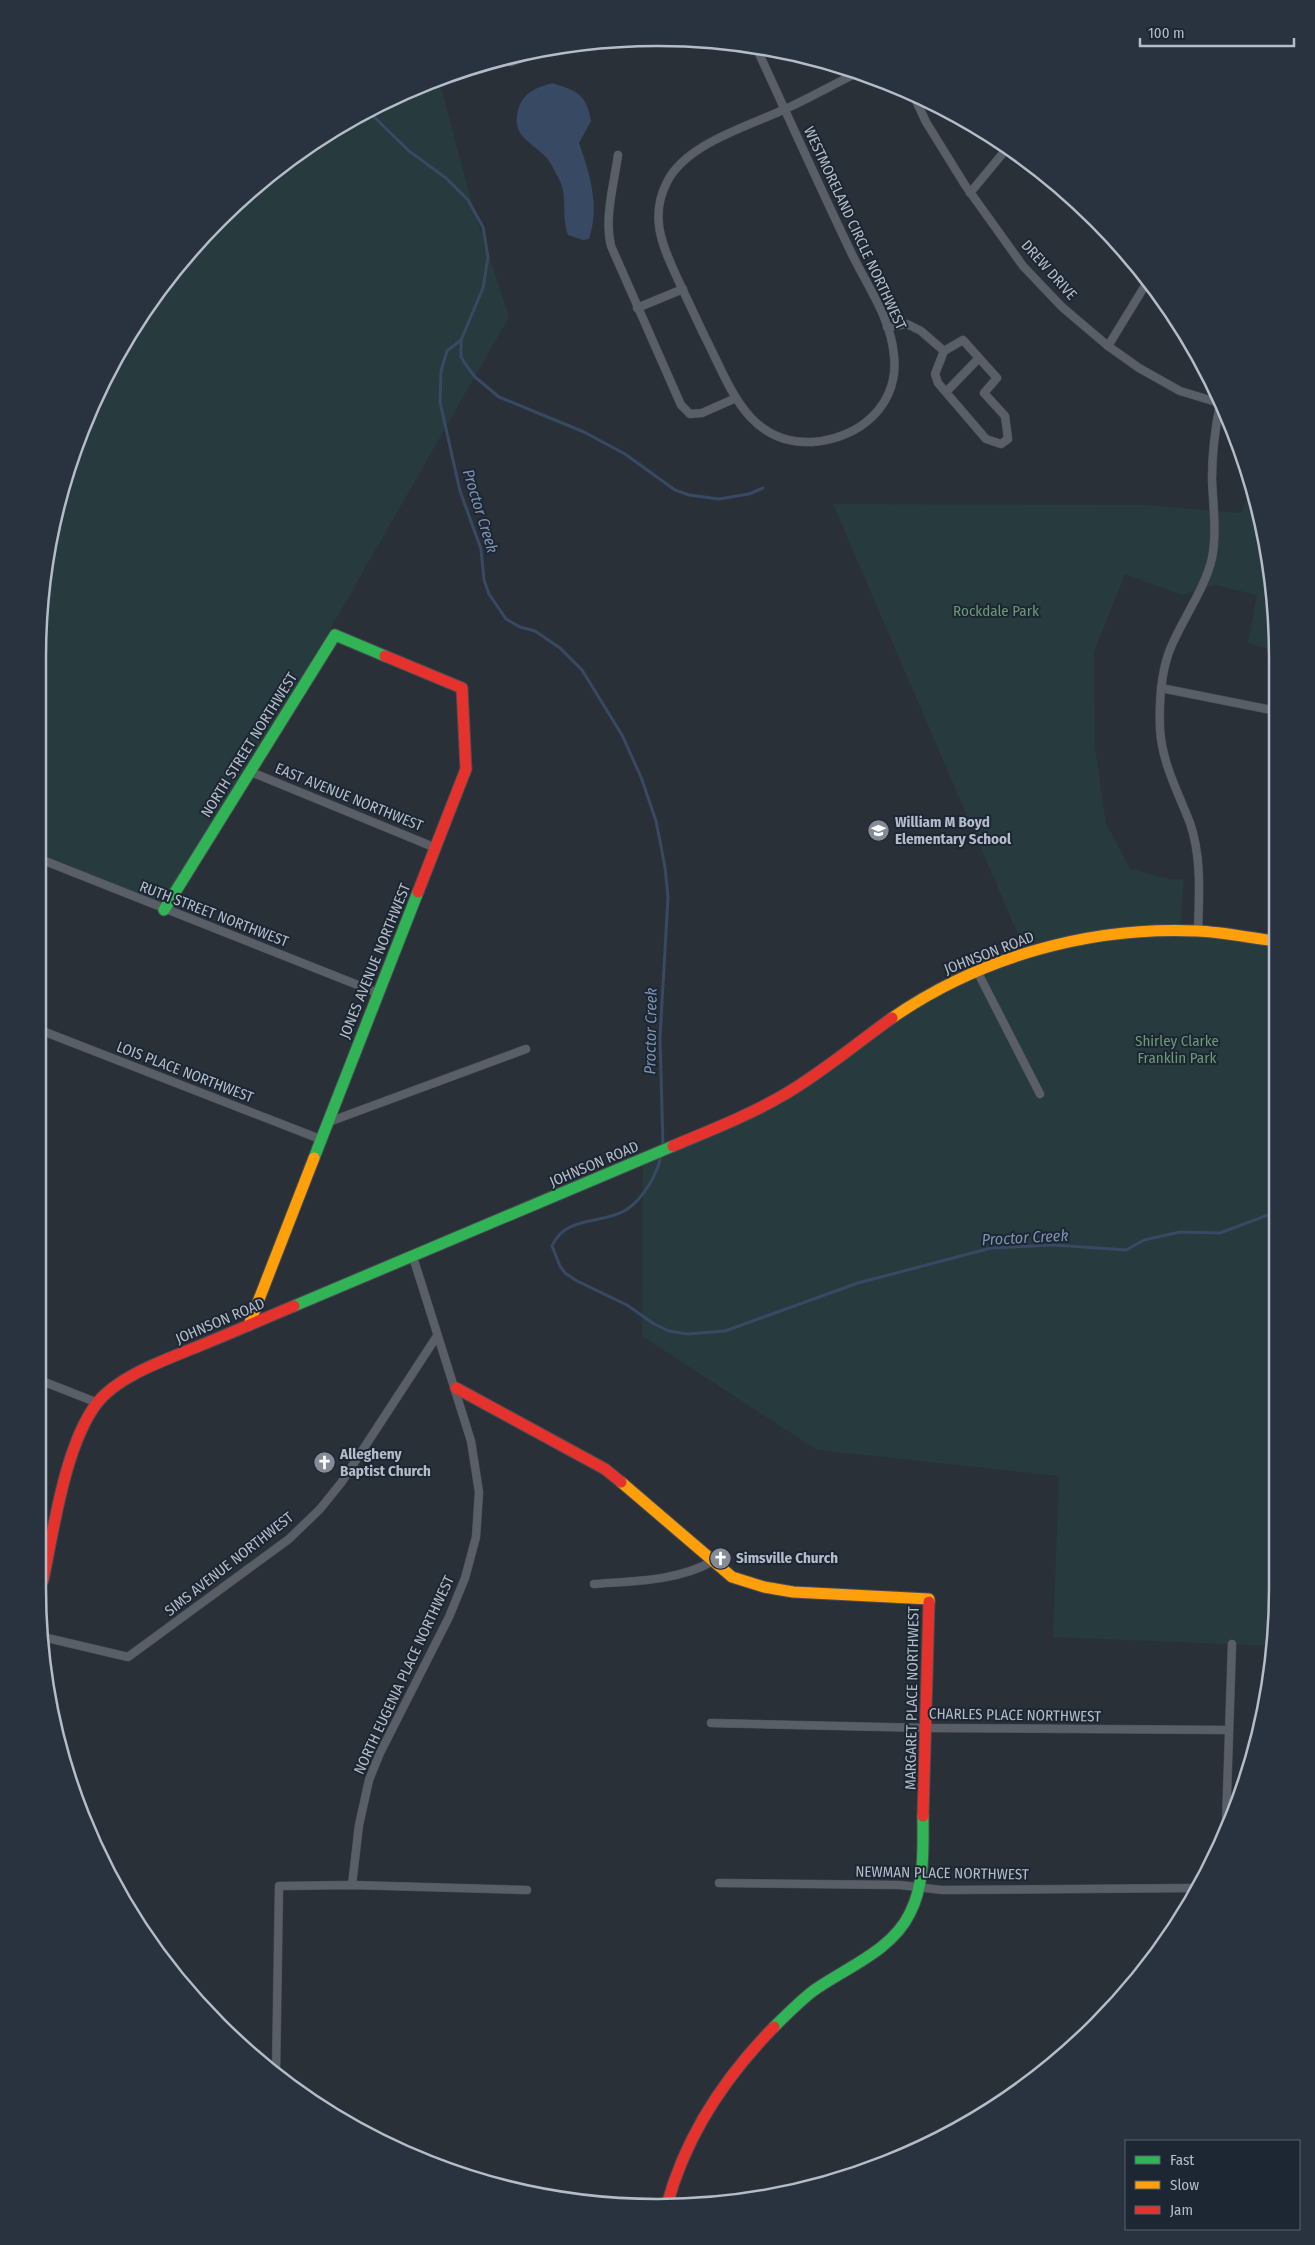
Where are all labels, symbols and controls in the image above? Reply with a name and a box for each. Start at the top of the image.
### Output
scale bar [1140,15,1294,47]
text: 100 m [1148,24,1185,42]
street label: WESTMORELAND CIRCLE NORTHWEST [800,124,910,332]
street label: DREW DRIVE [1017,236,1081,304]
water label: Proctor Creek [459,467,502,555]
park label: Rockdale Park [953,602,1039,620]
street label: NORTH STREET NORTHWEST [197,669,301,821]
street label: EAST AVENUE NORTHWEST [272,759,426,835]
place label: William M Boyd Elementary School [895,813,1012,848]
school or university icon: William M Boyd Elementary School [867,819,891,843]
street label: RUTH STREET NORTHWEST [137,877,291,951]
street label: JONES AVENUE NORTHWEST [336,881,414,1041]
street label: JOHNSON ROAD [941,928,1037,978]
water label: Proctor Creek [640,987,661,1074]
park label: Shirley Clarke Franklin Park [1135,1032,1219,1067]
street label: LOIS PLACE NORTHWEST [114,1038,256,1106]
street label: JOHNSON ROAD [547,1137,641,1191]
water label: Proctor Creek [981,1226,1069,1249]
street label: JOHNSON ROAD [173,1294,267,1348]
place label: Allegheny Baptist Church [339,1445,431,1480]
church icon: Allegheny Baptist Church [312,1451,336,1475]
street label: SIMS AVENUE NORTHWEST [161,1508,297,1620]
church icon: Simsville Church [708,1546,732,1570]
place label: Simsville Church [736,1549,838,1567]
street label: NORTH EUGENIA PLACE NORTHWEST [350,1573,458,1777]
street label: MARGARET PLACE NORTHWEST [901,1606,923,1790]
street label: CHARLES PLACE NORTHWEST [929,1704,1101,1726]
street label: NEWMAN PLACE NORTHWEST [855,1862,1029,1884]
legend [1125,2140,1300,2230]
text: Fast [1170,2151,1194,2169]
text: Slow [1170,2176,1199,2194]
text: Jam [1170,2201,1193,2219]

